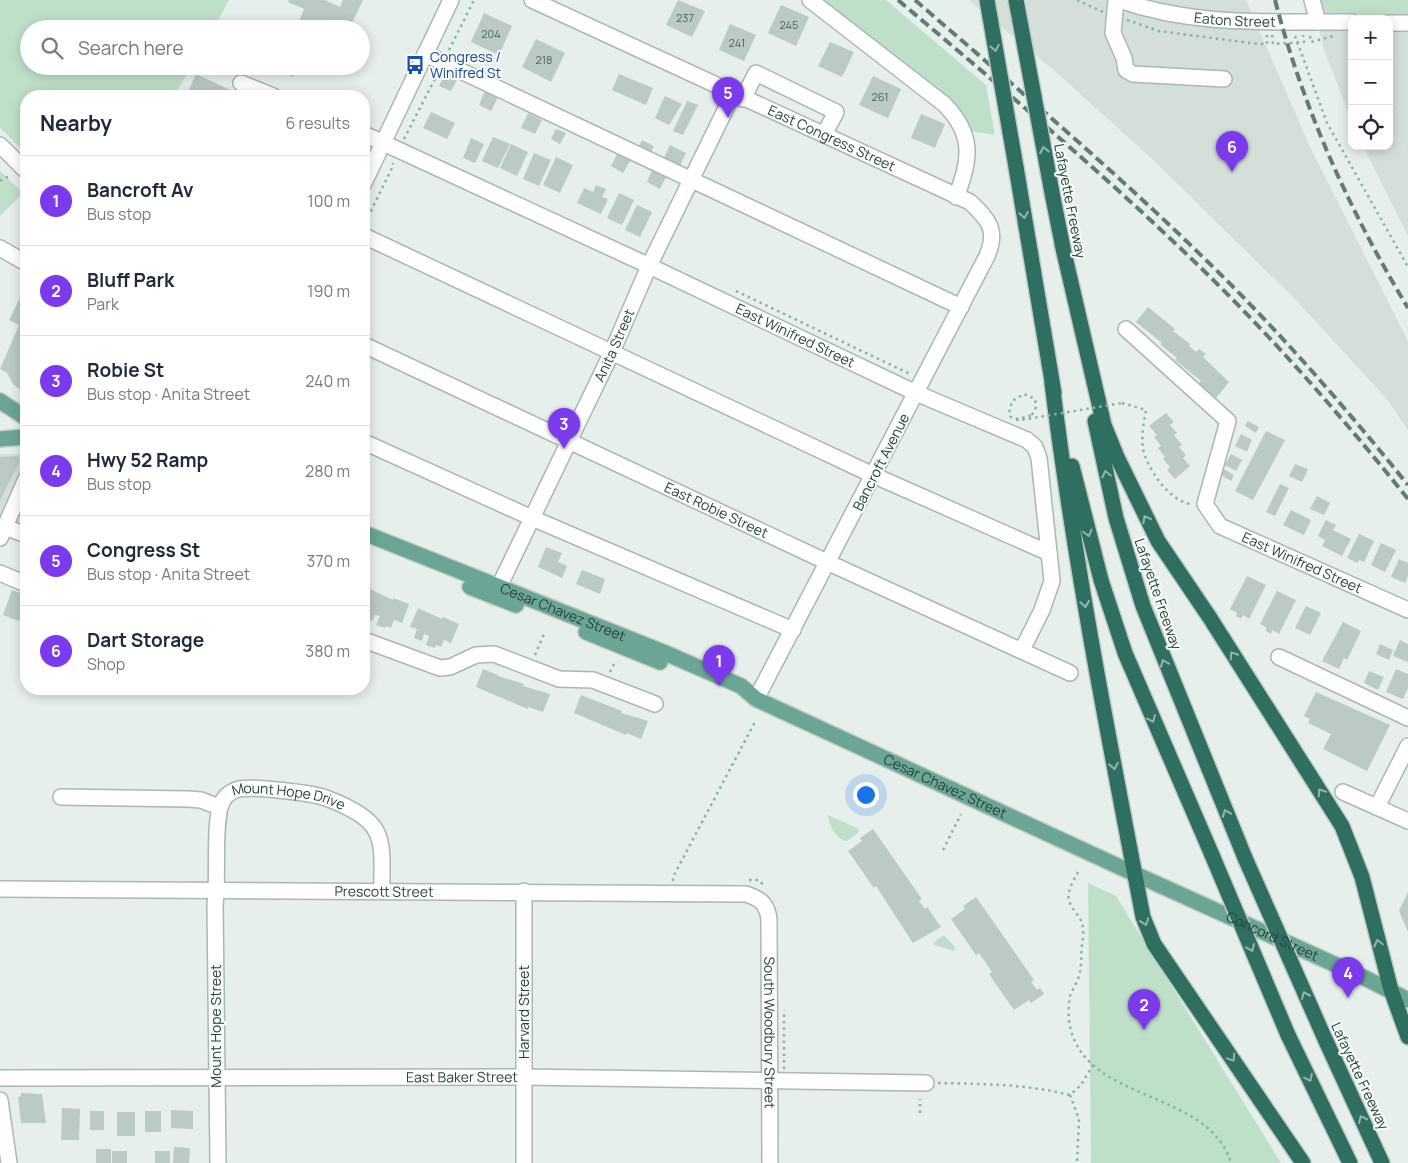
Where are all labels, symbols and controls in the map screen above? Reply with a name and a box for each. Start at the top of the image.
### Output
street label: Eaton Street [1193,7,1276,31]
house number: 237 [676,10,694,25]
map controls [1348,15,1393,150]
button: + [1348,15,1393,60]
house number: 245 [780,17,798,32]
search box [20,20,370,75]
house number: 204 [481,26,501,41]
icon: search [38,34,66,62]
text: Search here [78,35,184,61]
house number: 241 [729,35,745,50]
one-way arrow [990,44,1000,52]
place label: Congress / Winifred St [430,47,501,82]
house number: 218 [536,52,552,67]
bus stop icon: Congress / Winifred St [404,54,426,76]
button: − [1348,60,1393,105]
pin: 5 [712,77,744,118]
house number: 261 [871,89,889,104]
street label: East Congress Street [765,100,899,175]
button: locate [1348,105,1393,150]
text: Nearby [40,109,112,137]
text: 6 results [285,112,350,134]
pin: 6 [1216,131,1248,172]
street label: Lafayette Freeway [1050,142,1091,261]
one-way arrow [1040,146,1050,155]
text: Bancroft Av [87,177,193,203]
text: 1 [52,190,60,212]
text: 100 m [307,190,350,212]
text: Bus stop [87,203,151,225]
one-way arrow [1018,212,1029,220]
text: Bluff Park [87,267,174,293]
text: 2 [51,280,61,302]
text: 190 m [307,280,350,302]
text: Park [87,293,119,315]
street label: East Winifred Street [733,299,858,372]
street label: Anita Street [589,305,639,385]
text: Robie St [87,357,164,383]
text: 3 [51,370,61,392]
text: 240 m [305,370,350,392]
text: Bus stop · Anita Street [87,383,250,405]
pin: 3 [548,408,580,449]
street label: Bancroft Avenue [848,410,913,514]
text: Hwy 52 Ramp [87,447,208,473]
text: 4 [51,460,61,482]
text: 280 m [305,460,350,482]
one-way arrow [1101,470,1111,479]
text: Bus stop [87,473,151,495]
street label: East Robie Street [662,477,772,542]
one-way arrow [1142,515,1152,524]
street label: East Winifred Street [1239,527,1366,597]
one-way arrow [1083,528,1093,536]
street label: Lafayette Freeway [1130,536,1187,653]
text: Congress St [87,537,200,563]
text: 5 [51,550,61,572]
text: 370 m [307,550,350,572]
text: Bus stop · Anita Street [87,563,250,585]
street label: Cesar Chavez Street [497,578,629,645]
one-way arrow [1080,600,1090,609]
text: Dart Storage [87,627,204,653]
text: 6 [51,640,61,662]
text: 380 m [305,640,350,662]
pin: 1 [703,645,735,686]
one-way arrow [1230,652,1240,661]
text: Shop [87,653,125,675]
one-way arrow [1160,659,1170,667]
one-way arrow [1145,714,1156,723]
street label: Cesar Chavez Street [881,749,1010,823]
one-way arrow [1108,762,1119,771]
street label: Mount Hope Drive [229,778,349,814]
your location [853,782,879,808]
one-way arrow [1318,788,1327,798]
one-way arrow [1222,809,1233,818]
street label: Prescott Street [334,881,434,901]
street label: Concord Street [1223,906,1322,965]
one-way arrow [1139,917,1149,925]
one-way arrow [1374,939,1384,947]
one-way arrow [1245,943,1256,952]
street label: South Woodbury Street [760,956,780,1109]
pin: 4 [1332,957,1364,998]
street label: Mount Hope Street [206,964,225,1088]
street label: Harvard Street [514,965,533,1059]
pin: 2 [1128,989,1160,1030]
one-way arrow [1301,991,1312,1000]
street label: Lafayette Freeway [1327,1019,1394,1133]
one-way arrow [1226,1053,1235,1062]
street label: East Baker Street [406,1067,518,1086]
one-way arrow [1303,1073,1313,1082]
one-way arrow [1358,1115,1368,1124]

